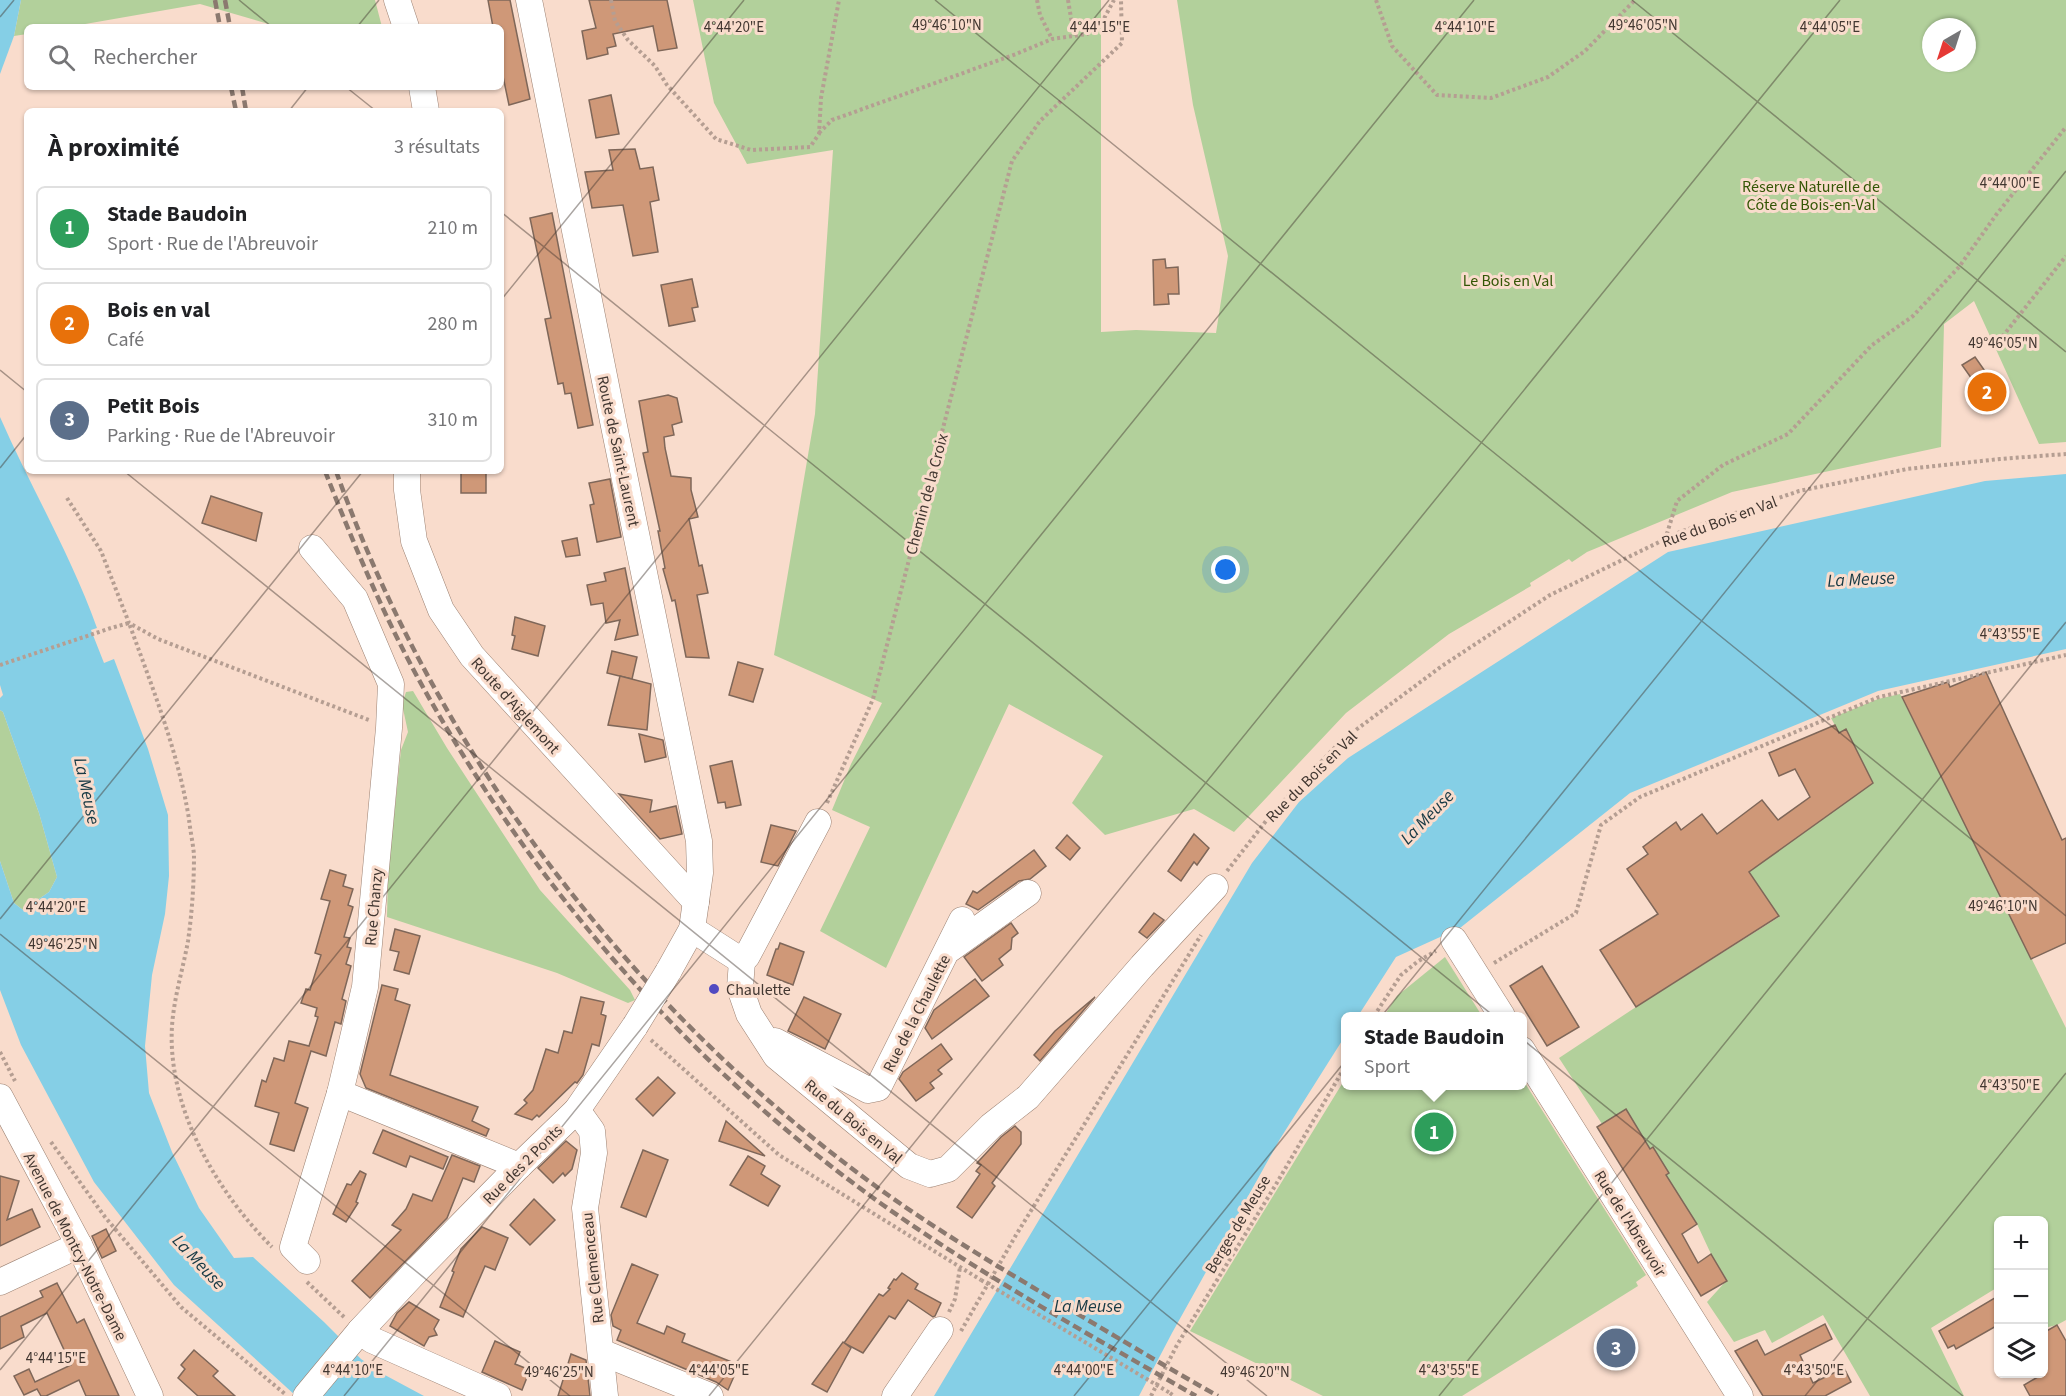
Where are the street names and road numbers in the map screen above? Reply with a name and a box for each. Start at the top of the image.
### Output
street label: Route de Saint-Laurent [591,374,645,529]
street label: Chemin de la Croix [900,431,954,557]
street label: Rue du Bois en Val [1658,491,1780,553]
street label: Route d'Aiglemont [466,652,565,759]
street label: Rue du Bois en Val [1261,726,1362,827]
street label: Rue Chanzy [360,867,388,947]
street label: Rue de la Chaulette [878,951,956,1076]
street label: Rue du Bois en Val [800,1074,907,1169]
street label: Rue des 2 Ponts [478,1120,568,1210]
street label: Avenue de Montcy-Notre-Dame [18,1149,132,1344]
street label: Rue de l'Abreuvoir [1589,1166,1672,1281]
street label: Berges de Meuse [1200,1171,1276,1278]
street label: Rue Clemenceau [576,1211,610,1324]

